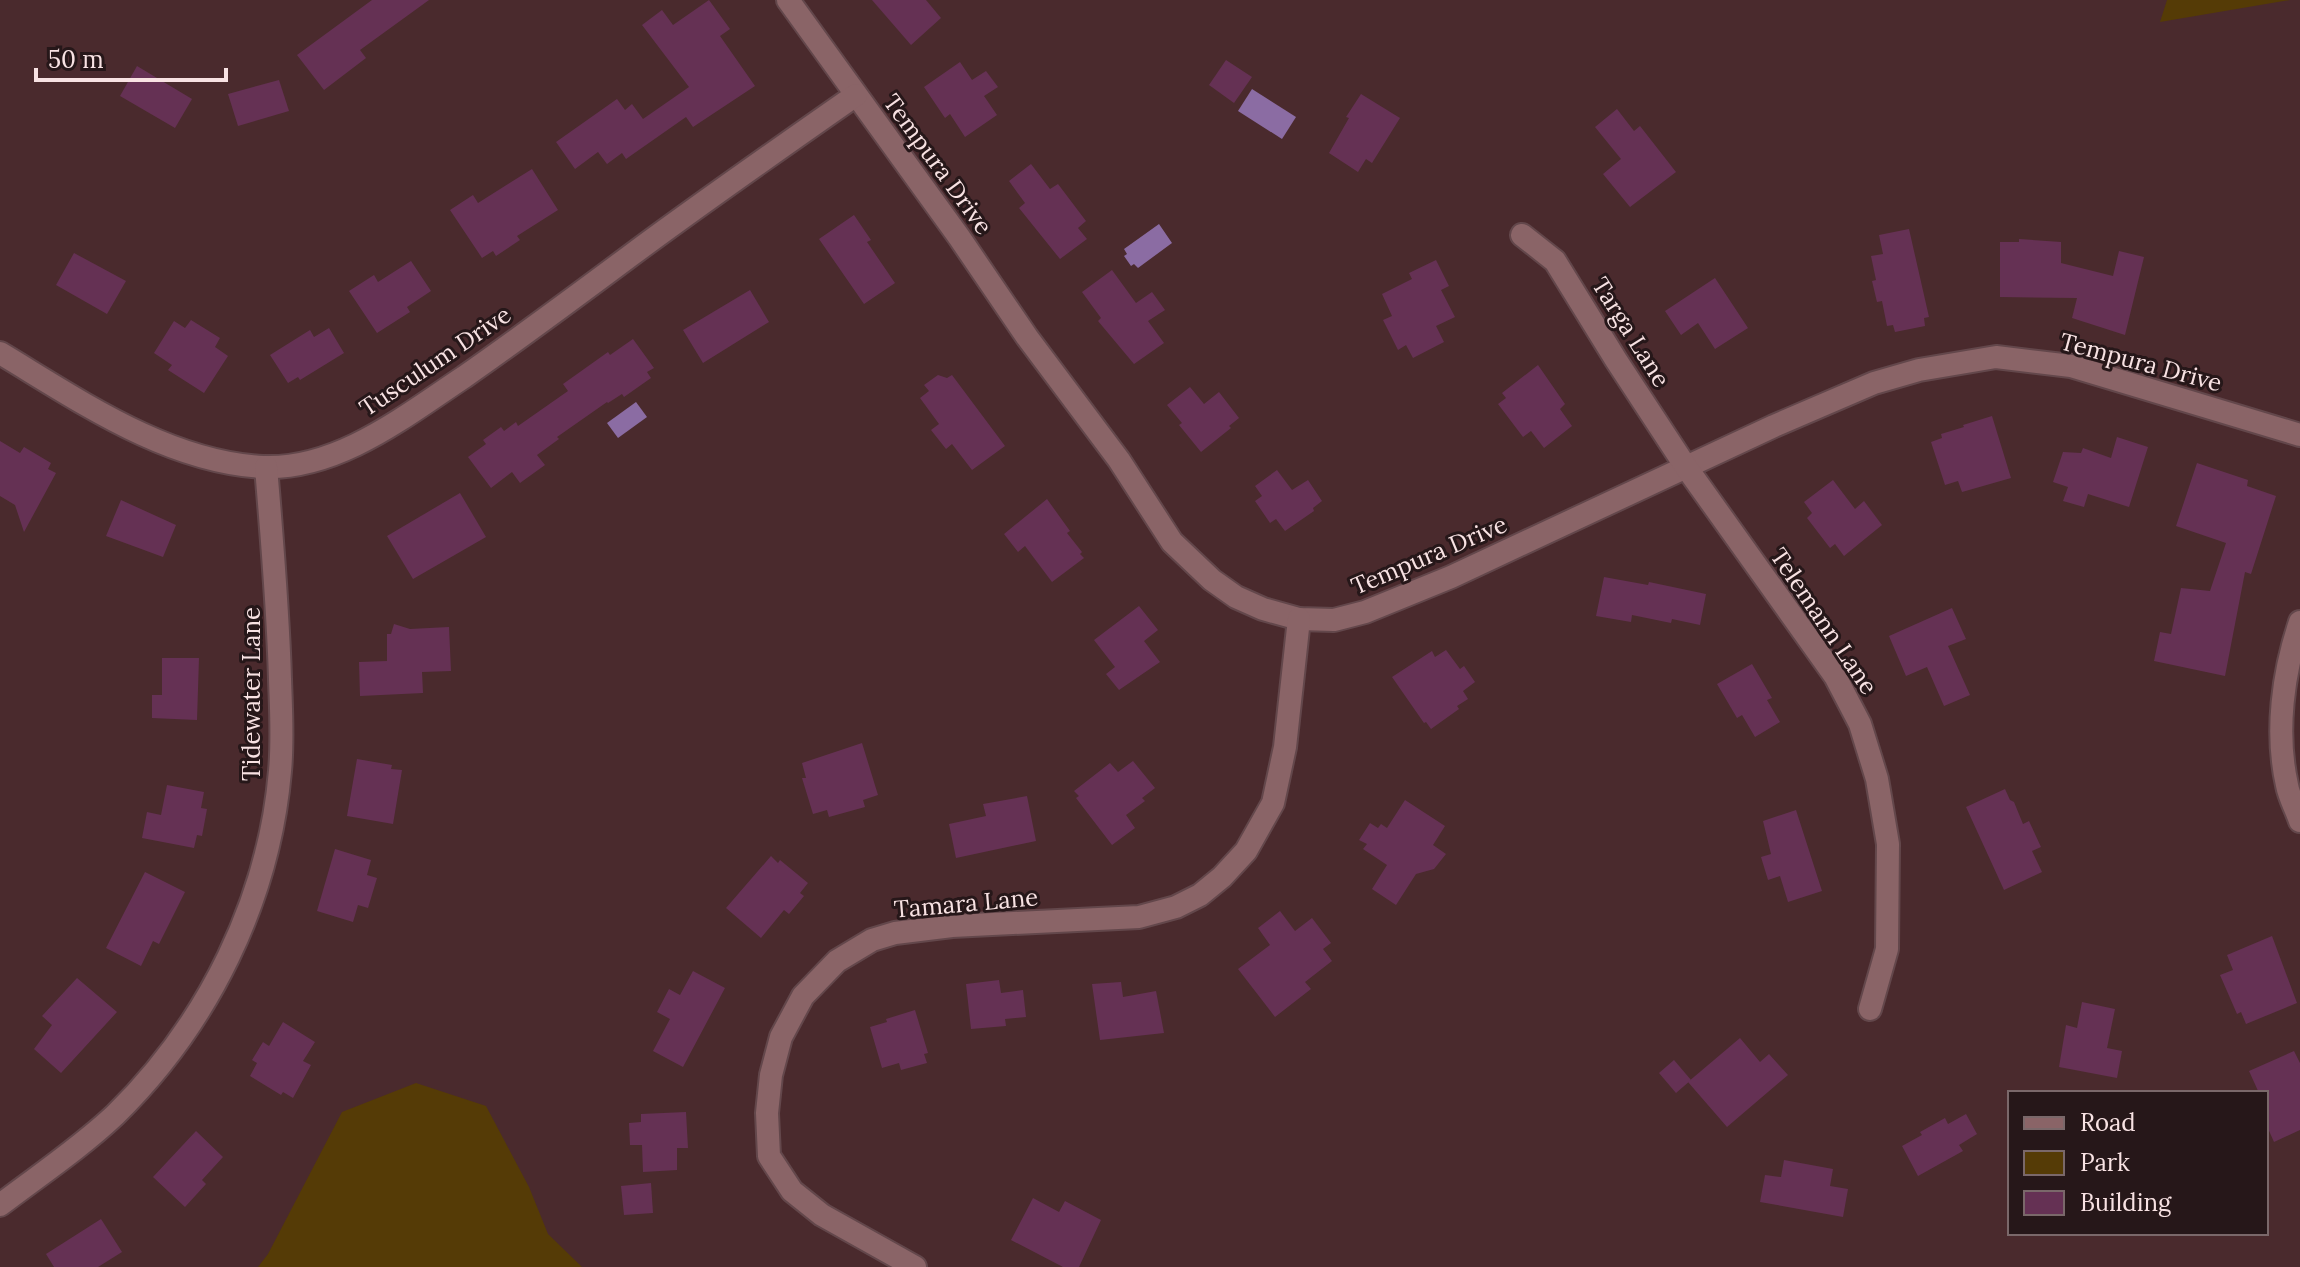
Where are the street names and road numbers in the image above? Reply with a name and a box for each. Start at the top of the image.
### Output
street label: Tempura Drive [877,88,999,240]
street label: Targa Lane [1585,271,1677,393]
street label: Tusculum Drive [353,299,517,423]
street label: Tempura Drive [2057,326,2225,398]
street label: Tempura Drive [1346,508,1512,602]
street label: Telemann Lane [1764,542,1884,700]
street label: Tidewater Lane [236,607,267,781]
street label: Tamara Lane [893,881,1039,925]

